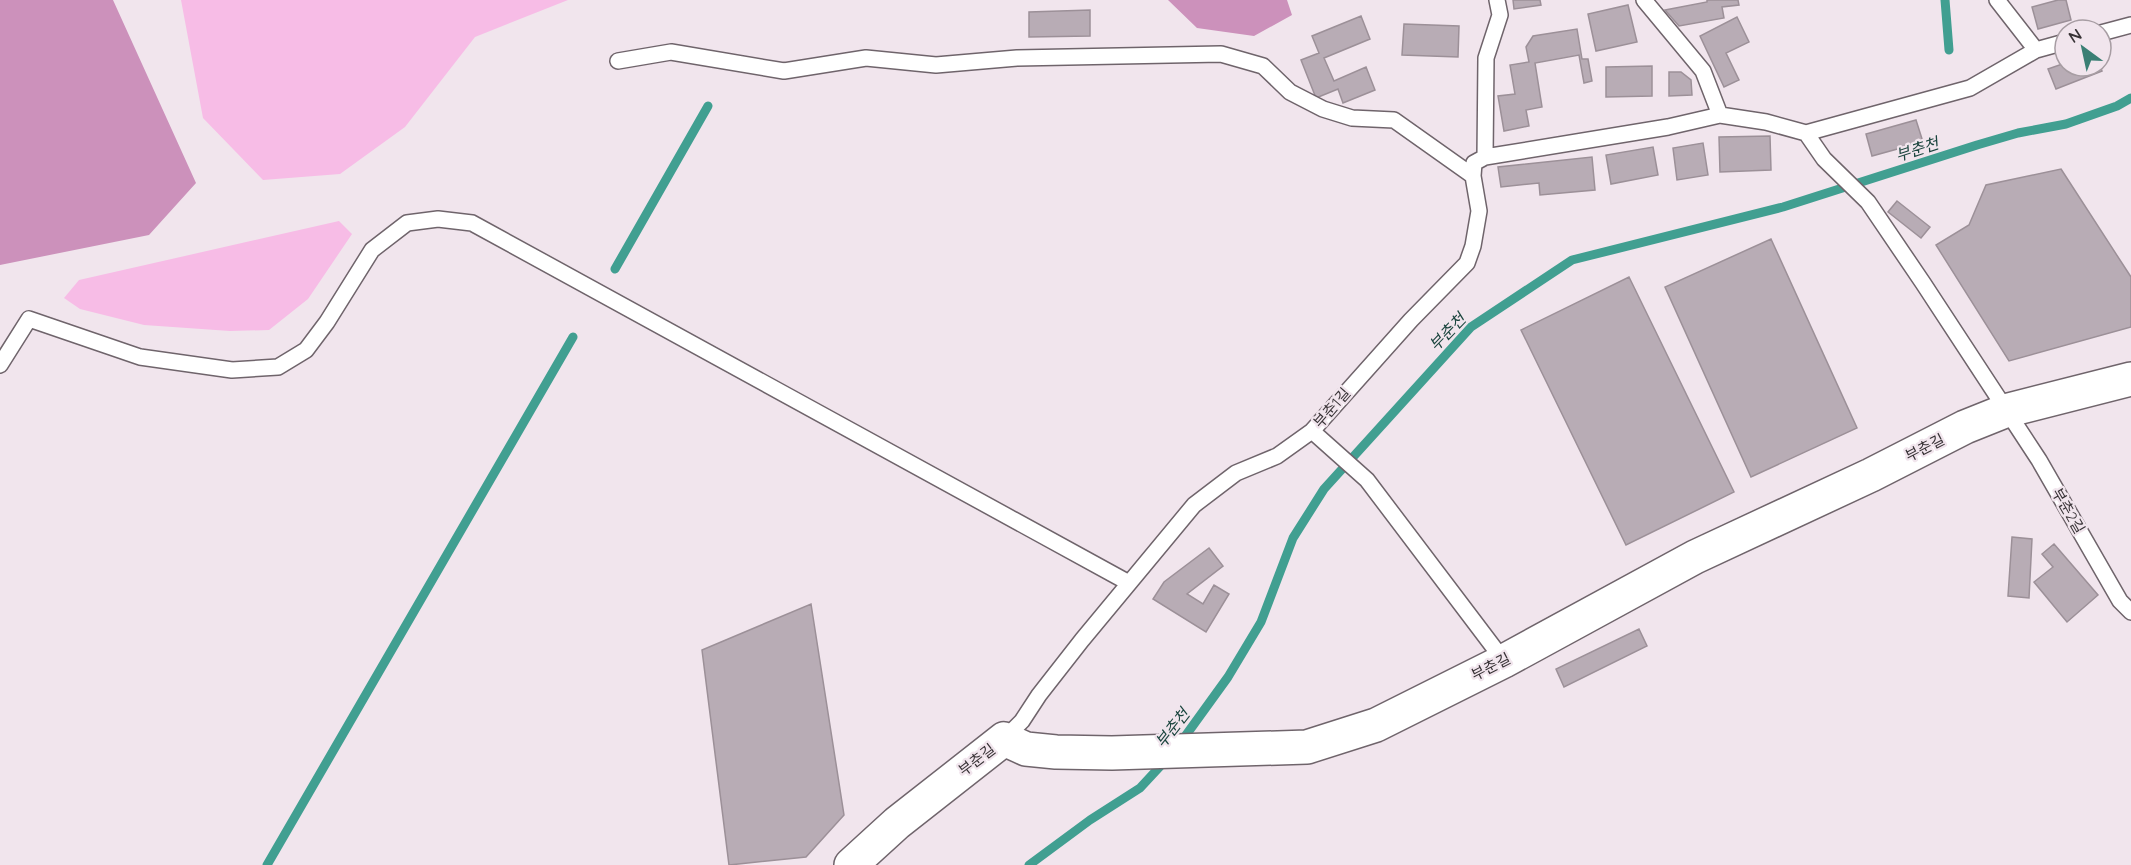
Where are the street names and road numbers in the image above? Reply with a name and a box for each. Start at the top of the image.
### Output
street label: 부춘1길 [1309,384,1354,432]
street label: 부춘길 [1902,430,1948,465]
street label: 부춘2길 [2048,484,2089,537]
street label: 부춘길 [1468,649,1514,684]
street label: 부춘길 [954,740,999,780]

